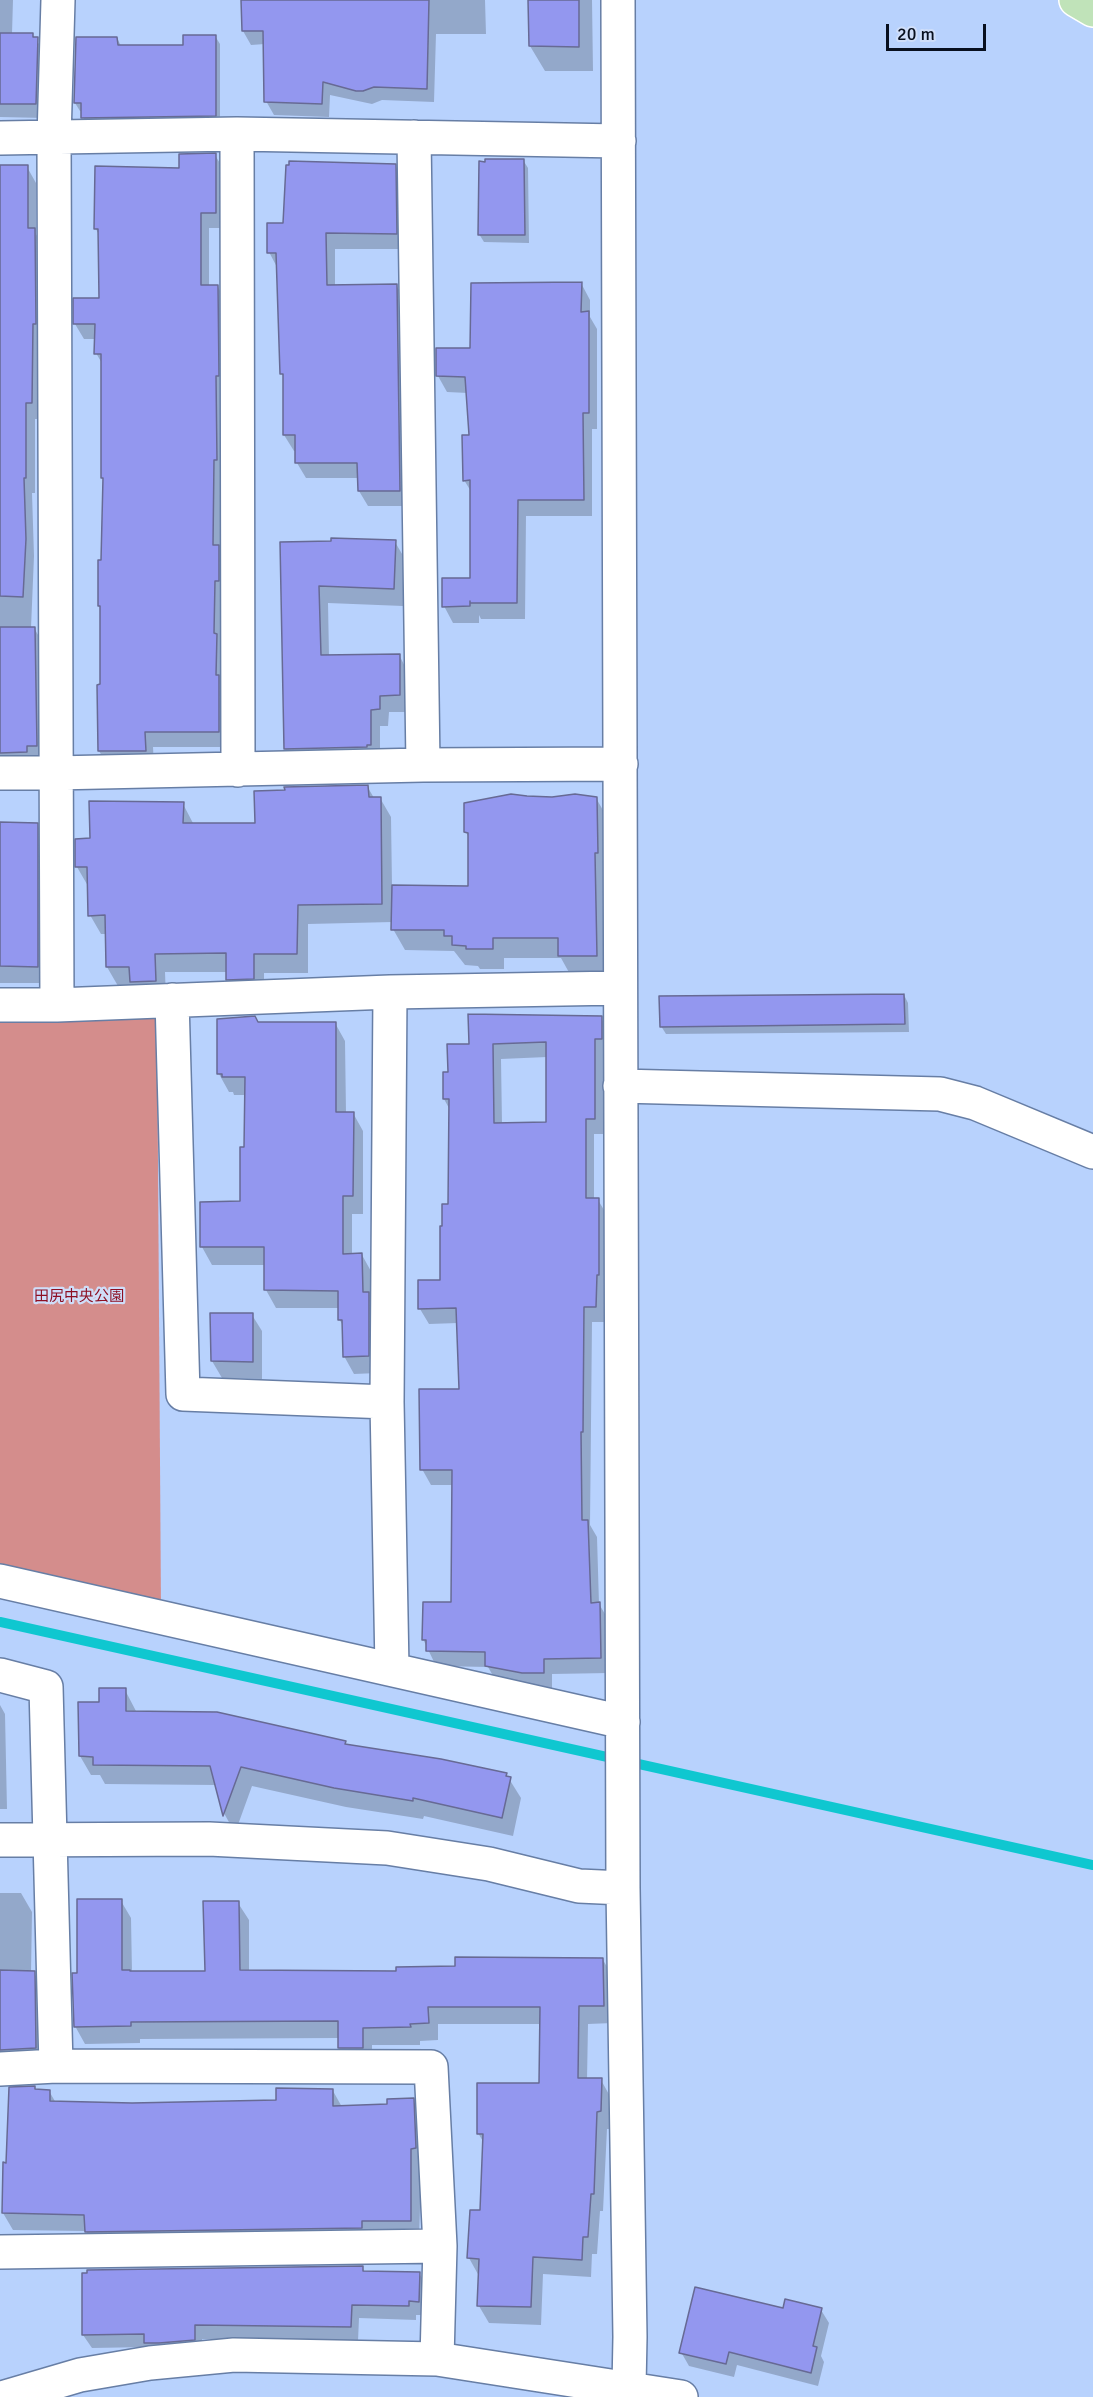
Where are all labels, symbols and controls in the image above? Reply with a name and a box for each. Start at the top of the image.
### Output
scale bar [889,12,990,50]
text: 20 m [897,23,935,45]
park label: 田尻中央公園 [34,1288,124,1306]

